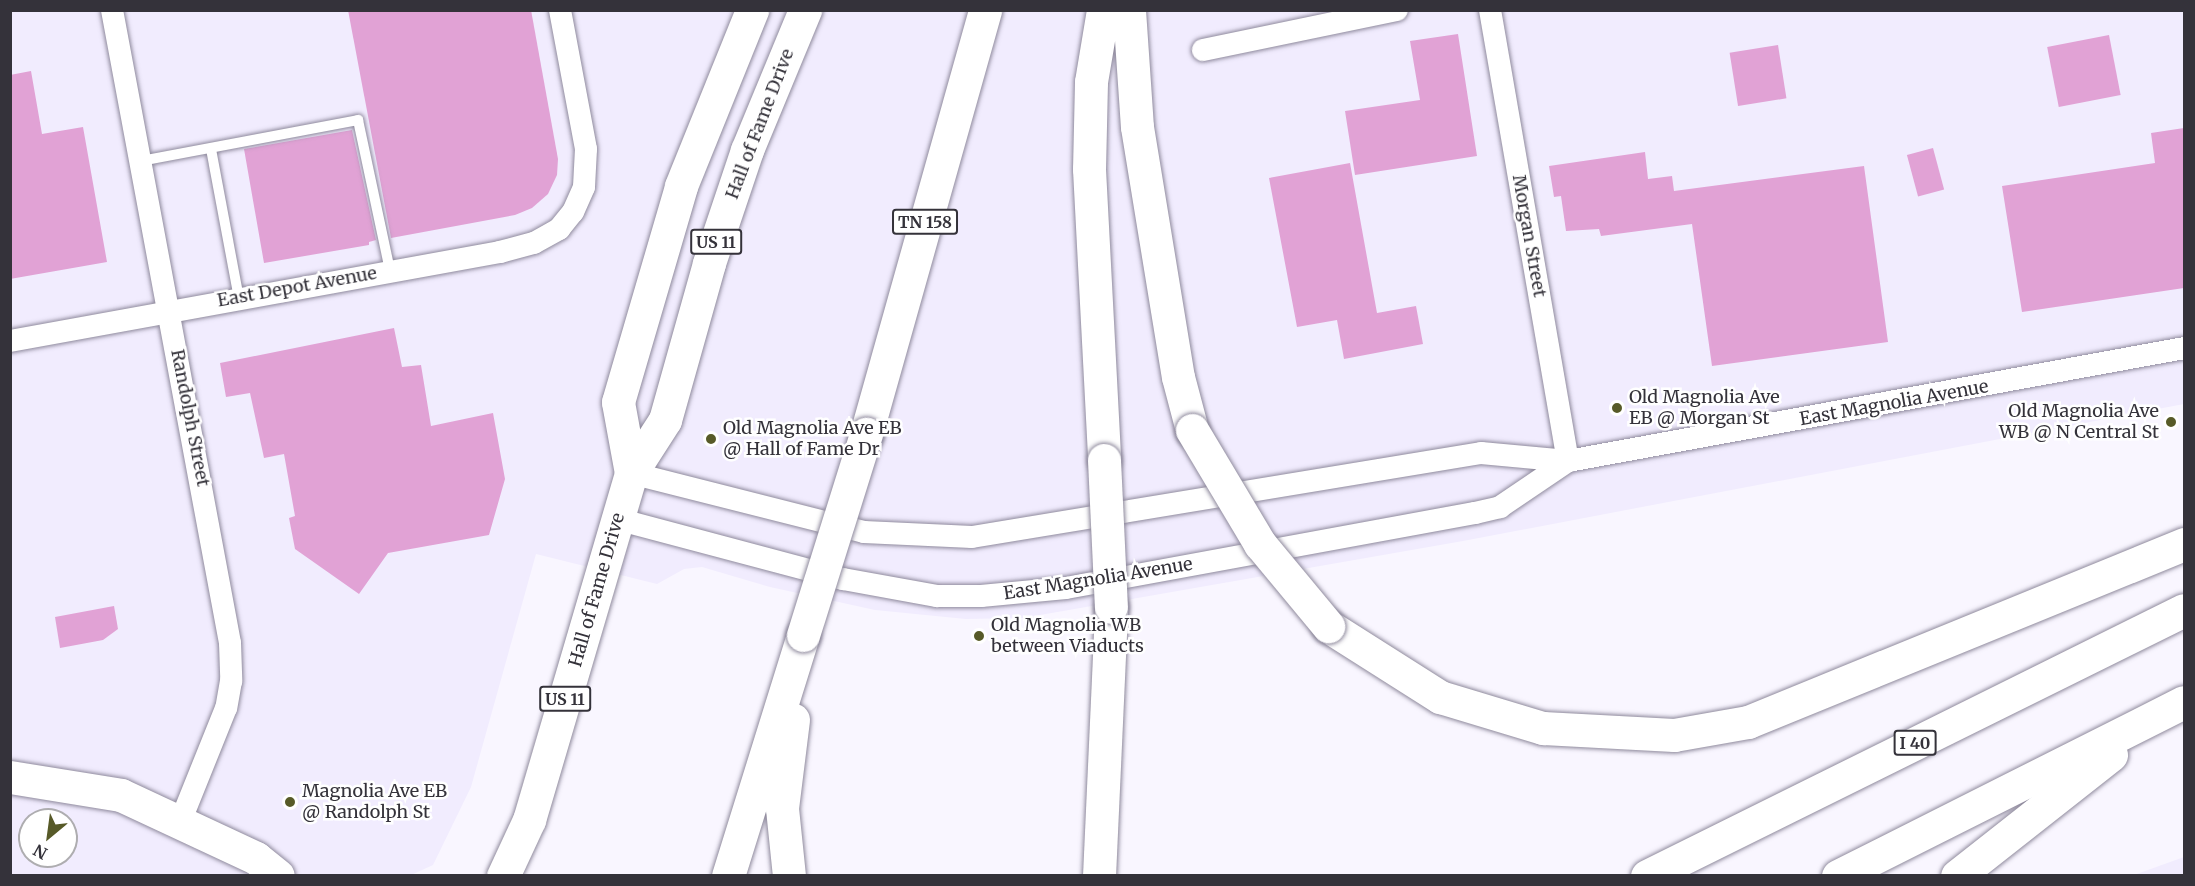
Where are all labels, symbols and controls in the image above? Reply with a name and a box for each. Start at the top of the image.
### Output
street label: Hall of Fame Drive [721,46,799,202]
street label: Morgan Street [1508,173,1550,299]
road number: TN 158 [892,209,958,235]
road number: US 11 [689,229,743,255]
street label: East Depot Avenue [216,262,378,312]
street label: Randolph Street [166,348,214,488]
street label: East Magnolia Avenue [1798,376,1990,430]
place label: Old Magnolia Ave EB @ Morgan St [1629,387,1780,430]
marker: Old Magnolia Ave EB @ Morgan St [1610,401,1624,415]
place label: Old Magnolia Ave WB @ N Central St [1999,401,2159,444]
marker: Old Magnolia Ave WB @ N Central St [2164,415,2178,429]
place label: Old Magnolia Ave EB @ Hall of Fame Dr [723,418,901,460]
marker: Old Magnolia Ave EB @ Hall of Fame Dr [704,432,718,446]
street label: Hall of Fame Drive [565,511,629,669]
street label: East Magnolia Avenue [1002,553,1194,605]
place label: Old Magnolia WB between Viaducts [991,615,1144,658]
marker: Old Magnolia WB between Viaducts [972,629,986,643]
road number: US 11 [538,686,592,712]
road number: I 40 [1892,730,1938,756]
place label: Magnolia Ave EB @ Randolph St [302,781,447,824]
marker: Magnolia Ave EB @ Randolph St [283,795,297,809]
north arrow [18,808,78,868]
text: N [30,840,51,864]

